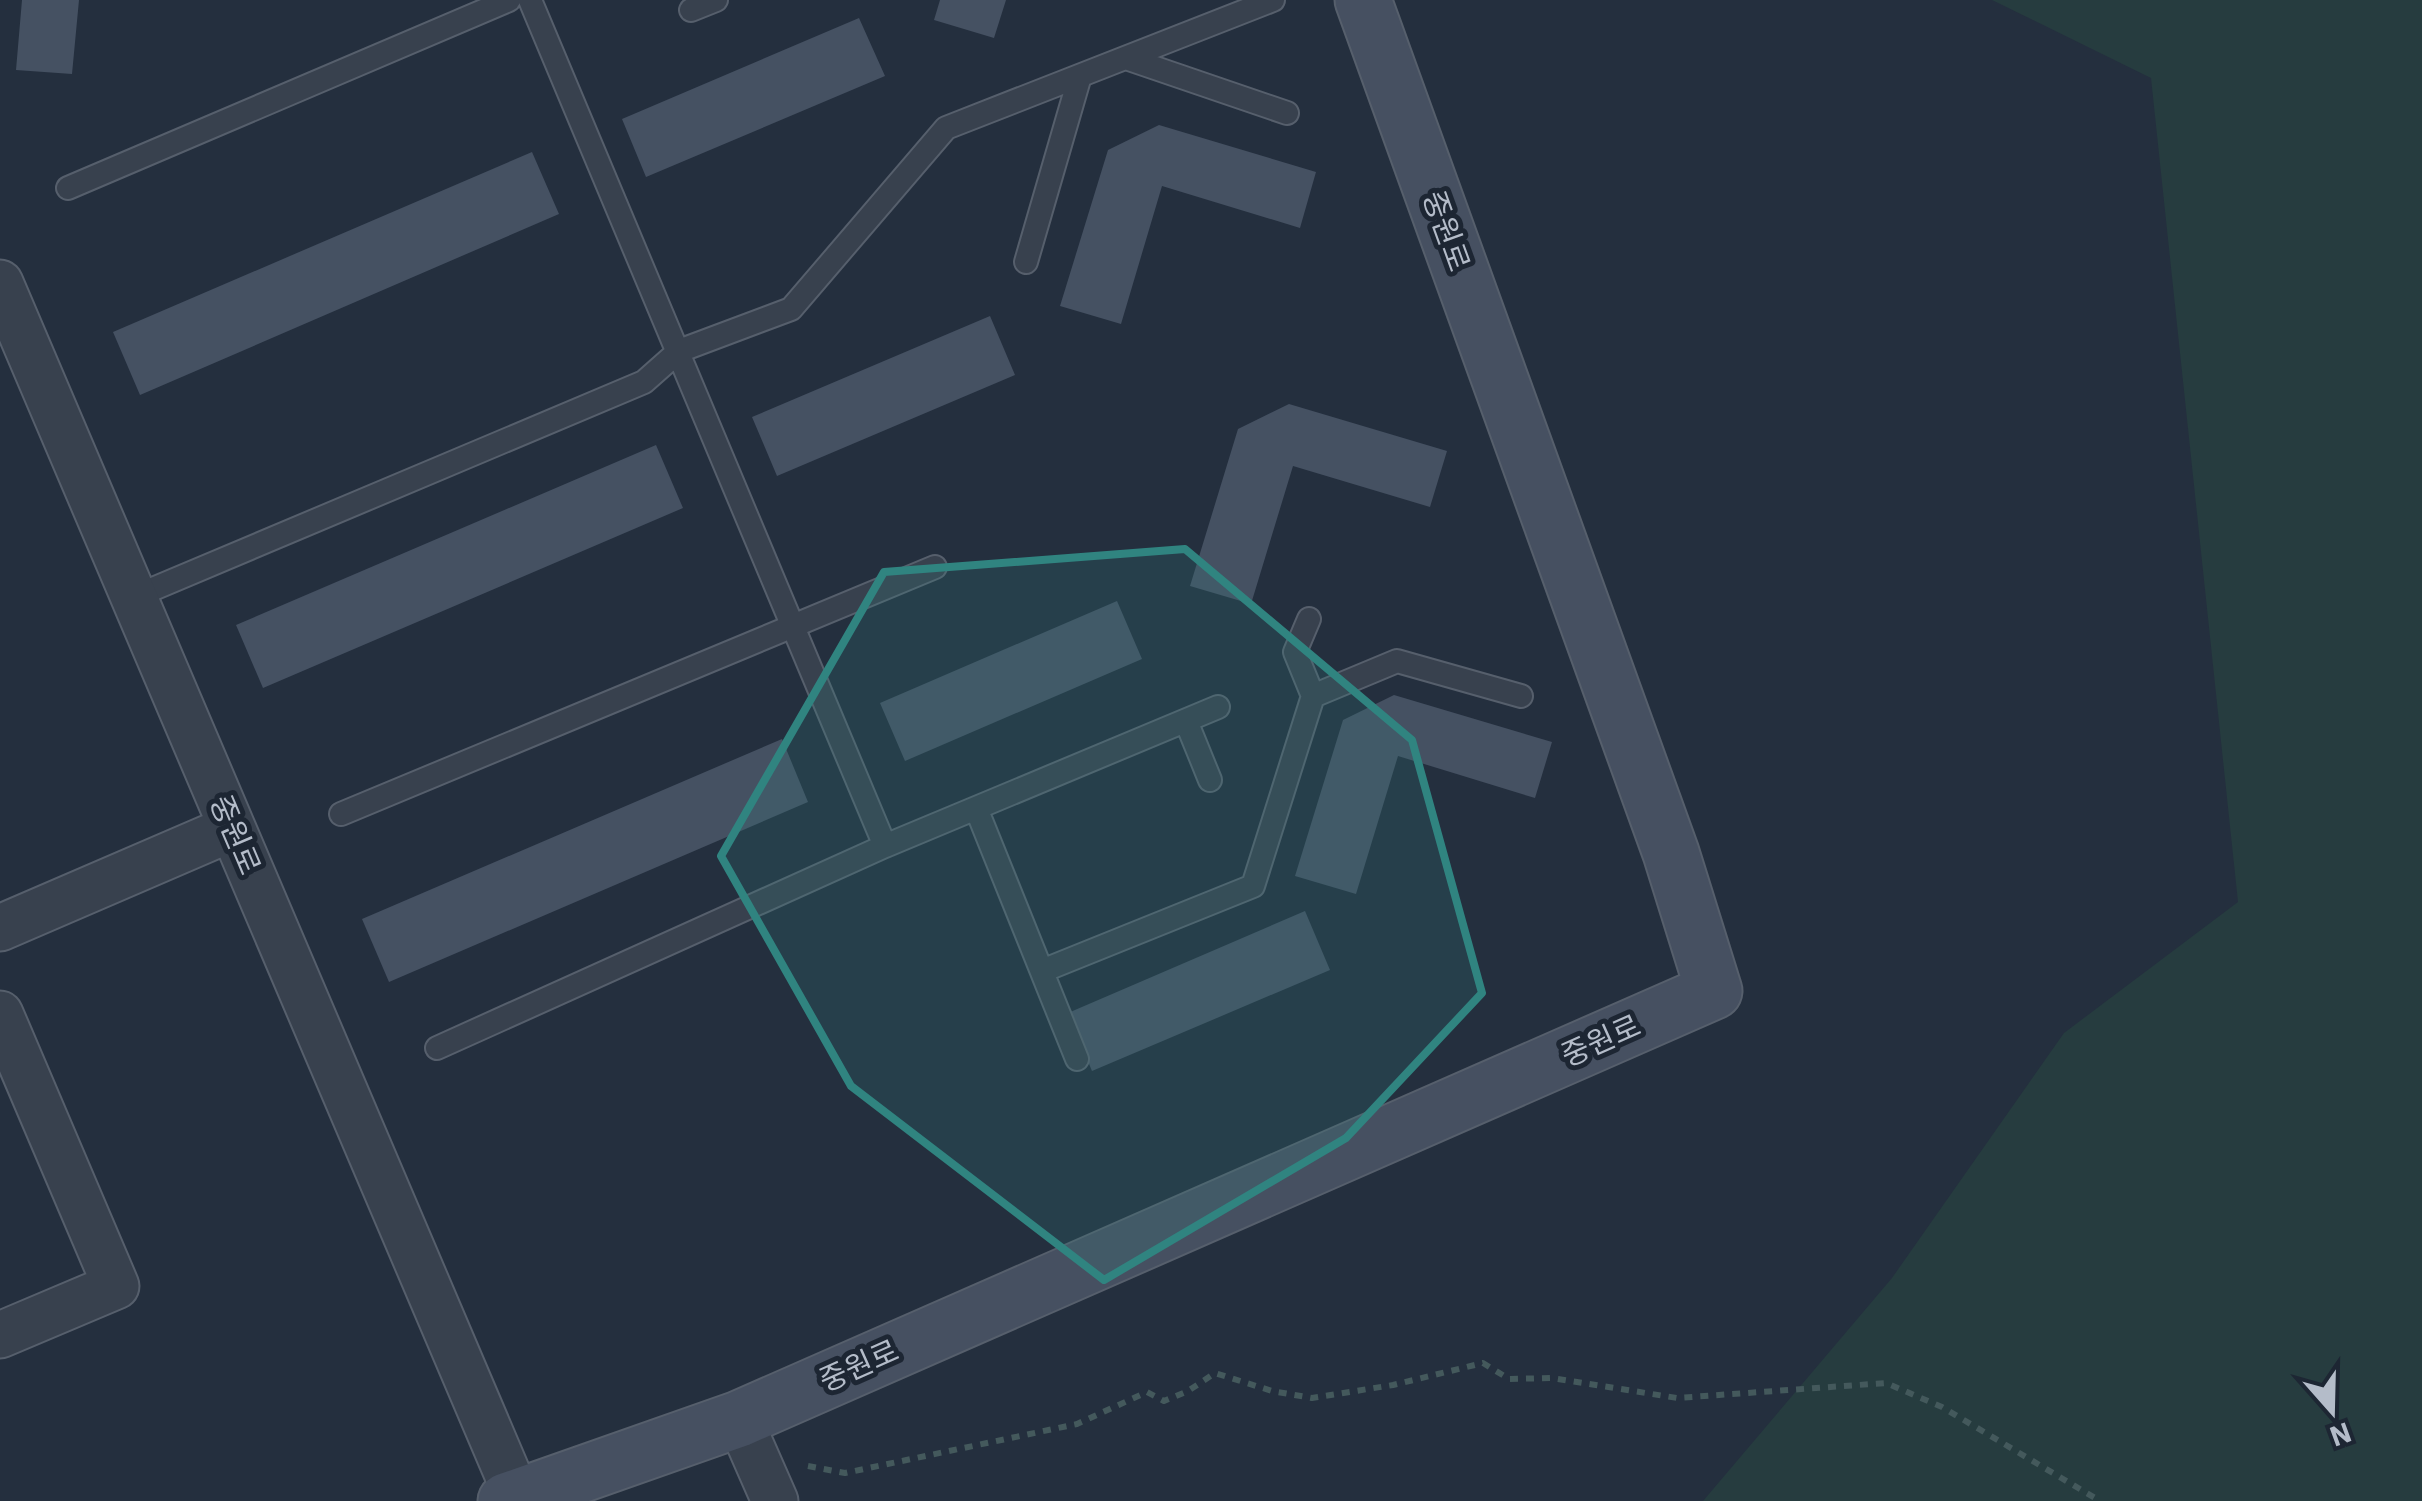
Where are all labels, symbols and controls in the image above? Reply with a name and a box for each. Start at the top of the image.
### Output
street label: 중원로 [1415,185,1480,276]
street label: 중원로 [202,789,271,880]
street label: 중원로 [1555,1005,1646,1074]
street label: 중원로 [813,1330,904,1399]
north arrow [2282,1361,2382,1461]
text: N [2325,1414,2357,1456]

